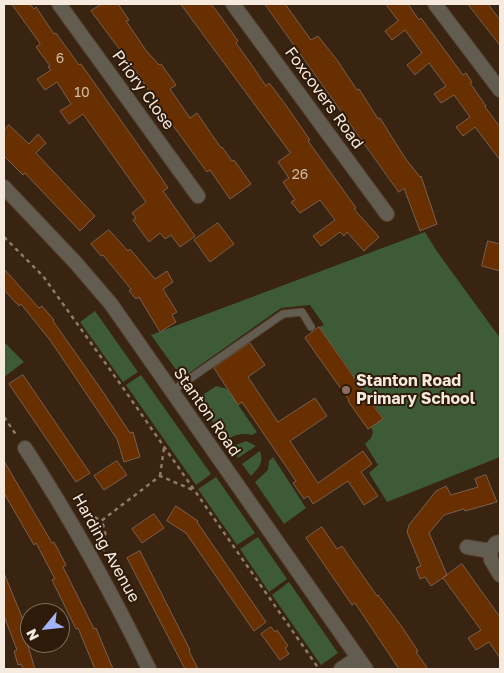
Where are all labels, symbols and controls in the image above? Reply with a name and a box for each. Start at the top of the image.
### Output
street label: Foxcovers Road [281,43,367,153]
street label: Priory Close [108,47,178,133]
house number: 6 [56,51,64,67]
house number: 10 [74,85,90,101]
house number: 26 [292,167,308,183]
street label: Stanton Road [169,364,245,460]
place label: Stanton Road Primary School [356,371,475,409]
marker: Stanton Road Primary School [340,384,352,396]
street label: Harding Avenue [68,490,144,606]
north arrow [20,603,70,653]
text: N [22,626,42,644]

